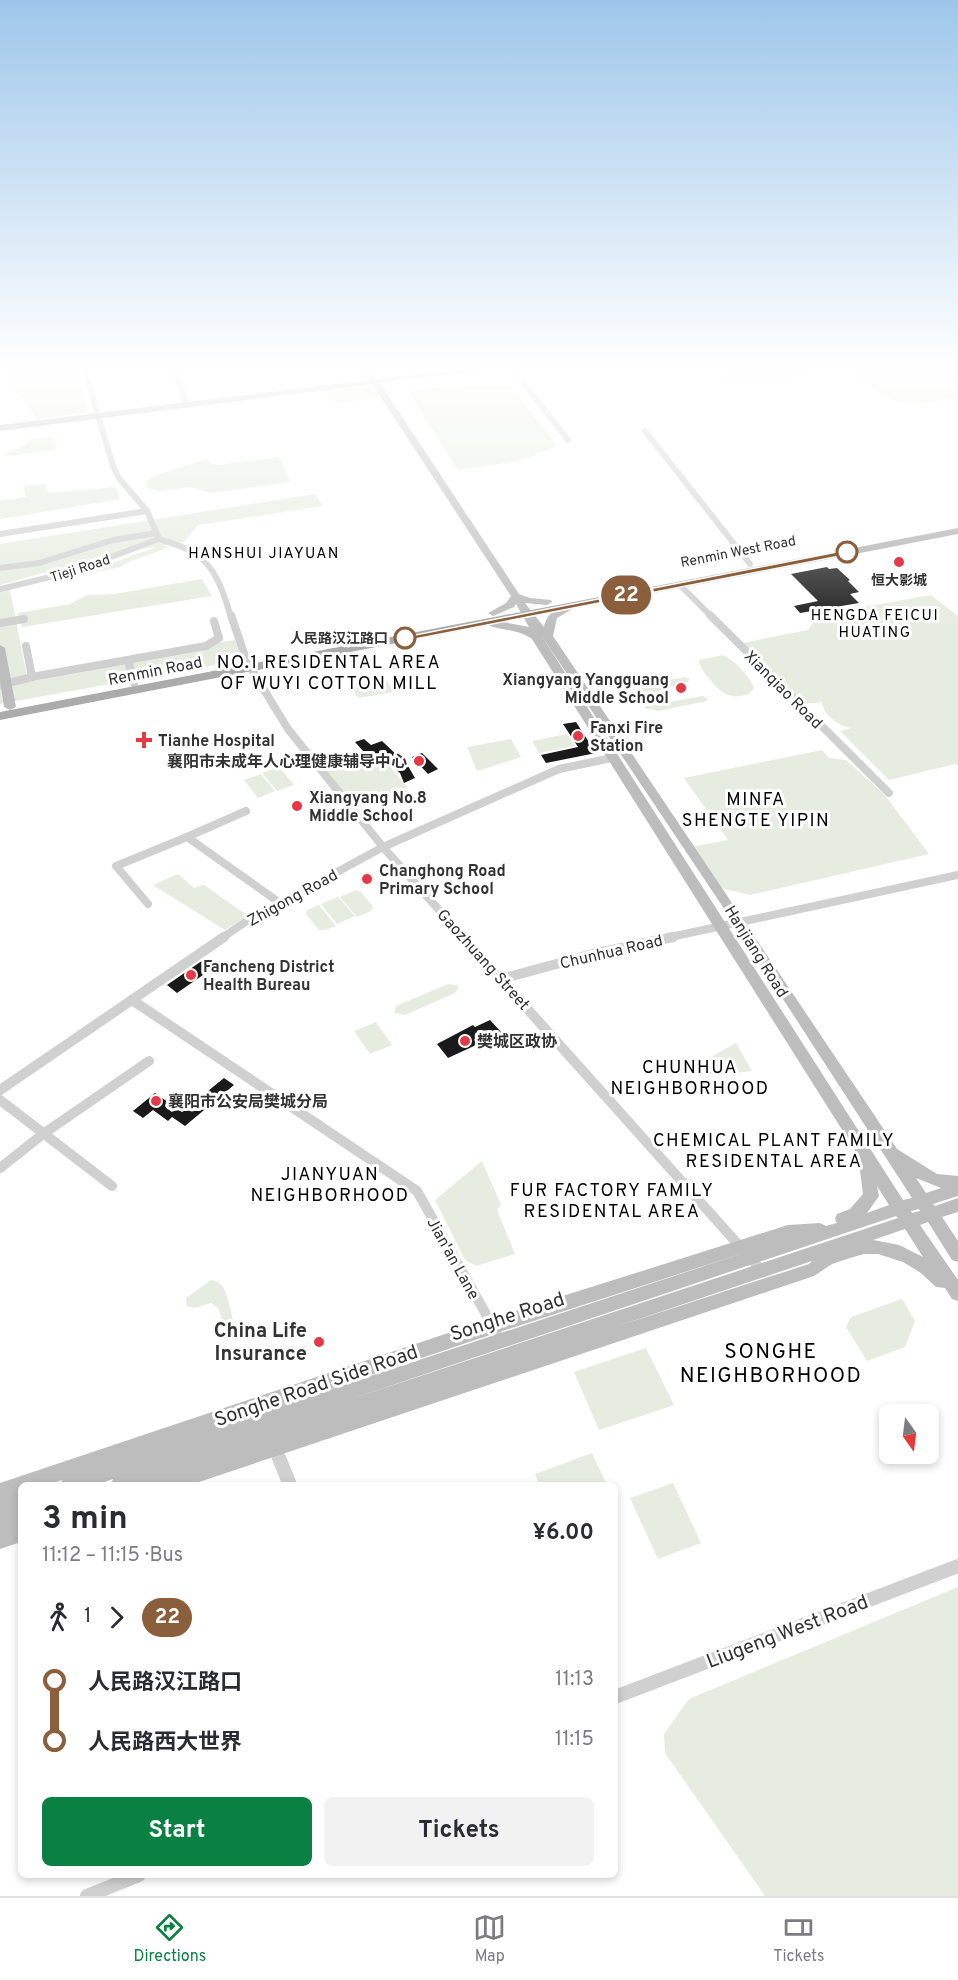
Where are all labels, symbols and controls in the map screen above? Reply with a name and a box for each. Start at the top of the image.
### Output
street label: Renmin West Road [679,533,797,572]
unlabelled marker [836,541,858,563]
district label: HANSHUI JIAYUAN [188,545,340,564]
street label: Tieji Road [48,552,113,587]
marker: 恒大影城 [892,555,906,569]
place label: 恒大影城 [871,572,927,590]
line badge: 22 [599,576,653,614]
text: 22 [613,582,639,609]
district label: HENGDA FEICUI HUATING [811,607,939,643]
marker: 人民路汉江路口 [394,627,416,649]
place label: 人民路汉江路口 [290,631,388,648]
street label: Xianqiao Road [739,647,826,734]
district label: NO.1 RESIDENTAL AREA OF WUYI COTTON MILL [217,652,441,696]
street label: Renmin Road [107,653,204,691]
place label: Xiangyang Yangguang Middle School [502,671,669,709]
marker: Xiangyang Yangguang Middle School [674,681,688,695]
place label: Fanxi Fire Station [590,719,663,757]
marker: Fanxi Fire Station [571,729,585,743]
marker: Tianhe Hospital [135,731,153,749]
place label: Tianhe Hospital [158,732,275,752]
place label: 襄阳市未成年人心理健康辅导中心 [167,752,407,773]
marker: 襄阳市未成年人心理健康辅导中心 [412,754,426,768]
place label: Xiangyang No.8 Middle School [309,789,427,827]
district label: MINFA SHENGTE YIPIN [682,789,830,833]
marker: Xiangyang No.8 Middle School [290,799,304,813]
place label: Changhong Road Primary School [379,862,506,900]
street label: Zhigong Road [244,866,342,932]
marker: Changhong Road Primary School [360,872,374,886]
street label: Hanjiang Road [719,902,792,1002]
street label: Gaozhuang Street [432,906,533,1015]
street label: Chunhua Road [558,931,665,974]
place label: Fancheng District Health Bureau [203,958,334,996]
marker: Fancheng District Health Bureau [184,968,198,982]
place label: 樊城区政协 [477,1032,558,1053]
marker: 樊城区政协 [458,1034,472,1048]
district label: CHUNHUA NEIGHBORHOOD [610,1057,770,1101]
place label: 襄阳市公安局樊城分局 [168,1092,328,1113]
marker: 襄阳市公安局樊城分局 [149,1094,163,1108]
district label: CHEMICAL PLANT FAMILY RESIDENTAL AREA [653,1130,895,1174]
district label: JIANYUAN NEIGHBORHOOD [250,1164,410,1208]
district label: FUR FACTORY FAMILY RESIDENTAL AREA [510,1180,714,1224]
street label: Jian'an Lane [422,1214,483,1303]
street label: Songhe Road [447,1287,568,1349]
place label: China Life Insurance [214,1319,307,1368]
marker: China Life Insurance [312,1335,326,1349]
district label: SONGHE NEIGHBORHOOD [680,1339,862,1390]
street label: Songhe Road Side Road [211,1340,422,1434]
north arrow [879,1404,939,1464]
map controls [879,1404,939,1464]
text: 3 min [42,1499,128,1541]
text: ¥6.00 [533,1520,594,1547]
text: 11:12 – 11:15 · Bus [42,1543,183,1569]
street label: Liugeng West Road [703,1590,872,1676]
icon: walk [42,1601,75,1634]
icon: forward [100,1601,133,1634]
text: 1 [84,1604,91,1630]
text: 22 [154,1604,180,1631]
text: 11:13 [555,1667,594,1693]
text: 人民路汉江路口 [88,1670,242,1697]
text: 11:15 [555,1727,594,1753]
text: 人民路西大世界 [88,1730,242,1757]
button: Start [42,1797,312,1866]
button: Tickets [324,1797,594,1866]
tab: Directions [134,1911,206,1967]
tab: Map [473,1911,506,1967]
tab: Tickets [773,1911,824,1967]

